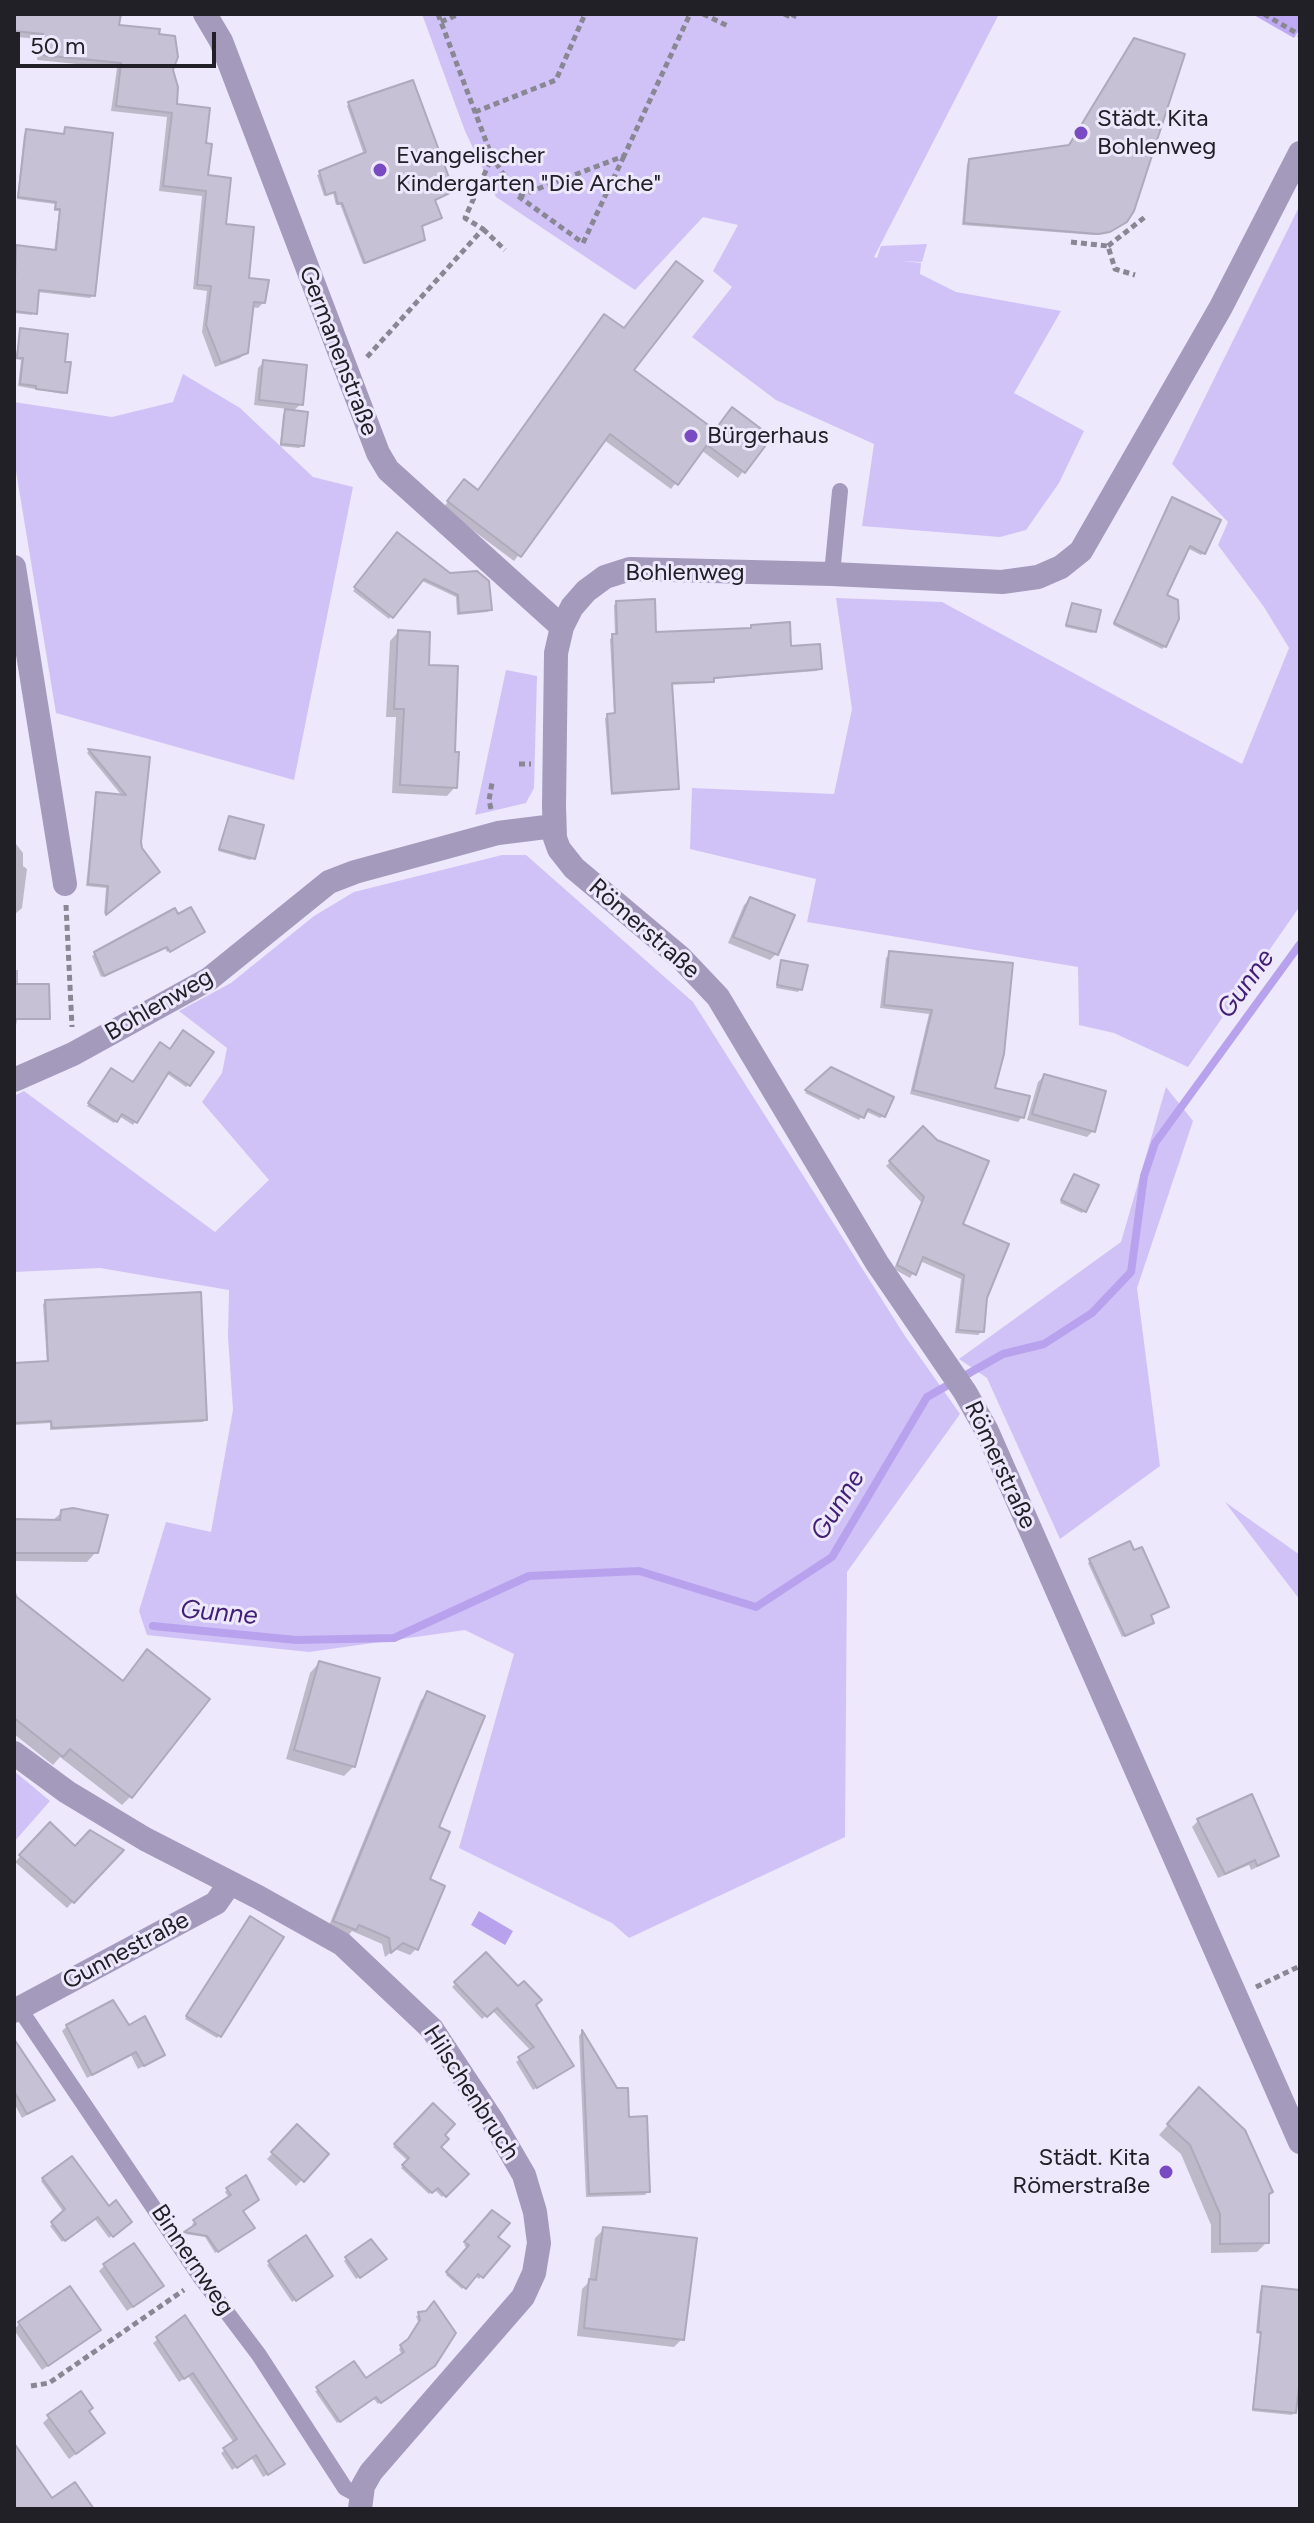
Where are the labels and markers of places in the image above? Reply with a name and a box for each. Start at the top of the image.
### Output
place label: Städt. Kita Bohlenweg [1097,105,1216,161]
marker: Städt. Kita Bohlenweg [1072,124,1090,142]
place label: Evangelischer Kindergarten "Die Arche" [396,142,661,198]
marker: Evangelischer Kindergarten "Die Arche" [371,161,389,179]
place label: Bürgerhaus [707,422,829,450]
marker: Bürgerhaus [682,427,700,445]
place label: Städt. Kita Römerstraße [1012,2144,1150,2200]
marker: Städt. Kita Römerstraße [1157,2163,1175,2181]

